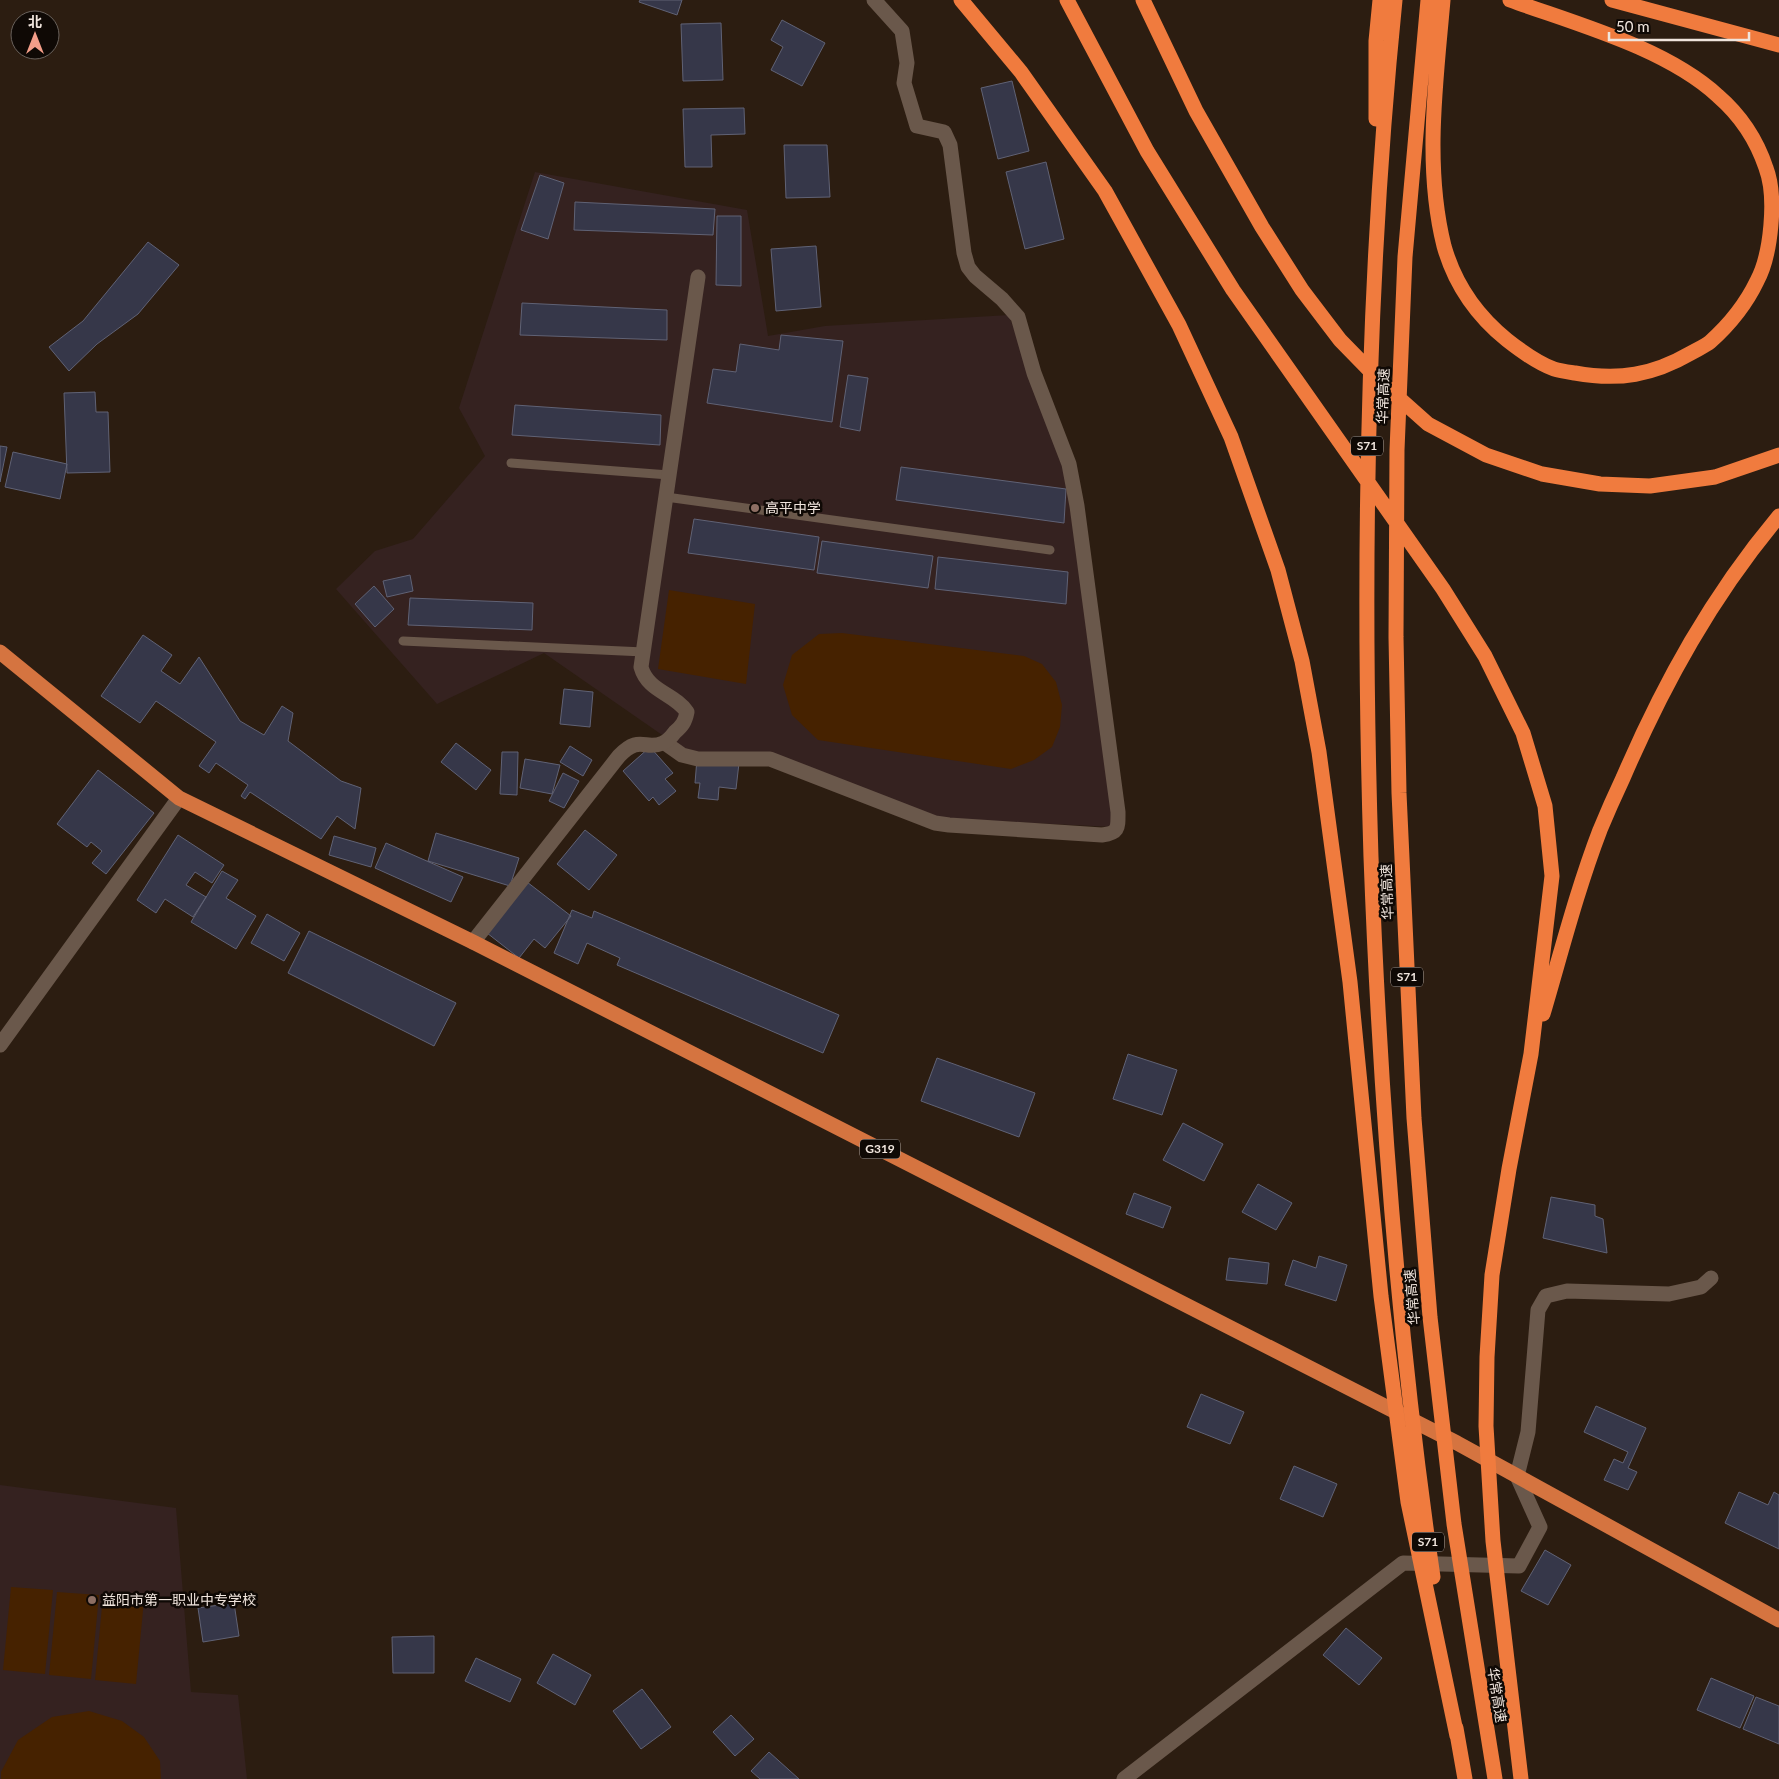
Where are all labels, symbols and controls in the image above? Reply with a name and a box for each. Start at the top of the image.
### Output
north arrow [10,10,60,60]
scale bar [1609,10,1749,42]
text: 北 [28,13,42,30]
text: 50 m [1616,17,1650,35]
street label: 华常高速 [1373,368,1392,424]
road number: S71 [1351,436,1383,456]
place label: 高平中学 [765,499,821,516]
marker: 高平中学 [749,502,761,514]
street label: 华常高速 [1377,864,1396,920]
road number: S71 [1391,968,1423,986]
road number: G319 [860,1140,900,1158]
street label: 华常高速 [1401,1268,1422,1326]
road number: S71 [1412,1532,1444,1551]
place label: 益阳市第一职业中专学校 [102,1591,256,1608]
marker: 益阳市第一职业中专学校 [86,1594,98,1606]
street label: 华常高速 [1485,1666,1510,1724]

